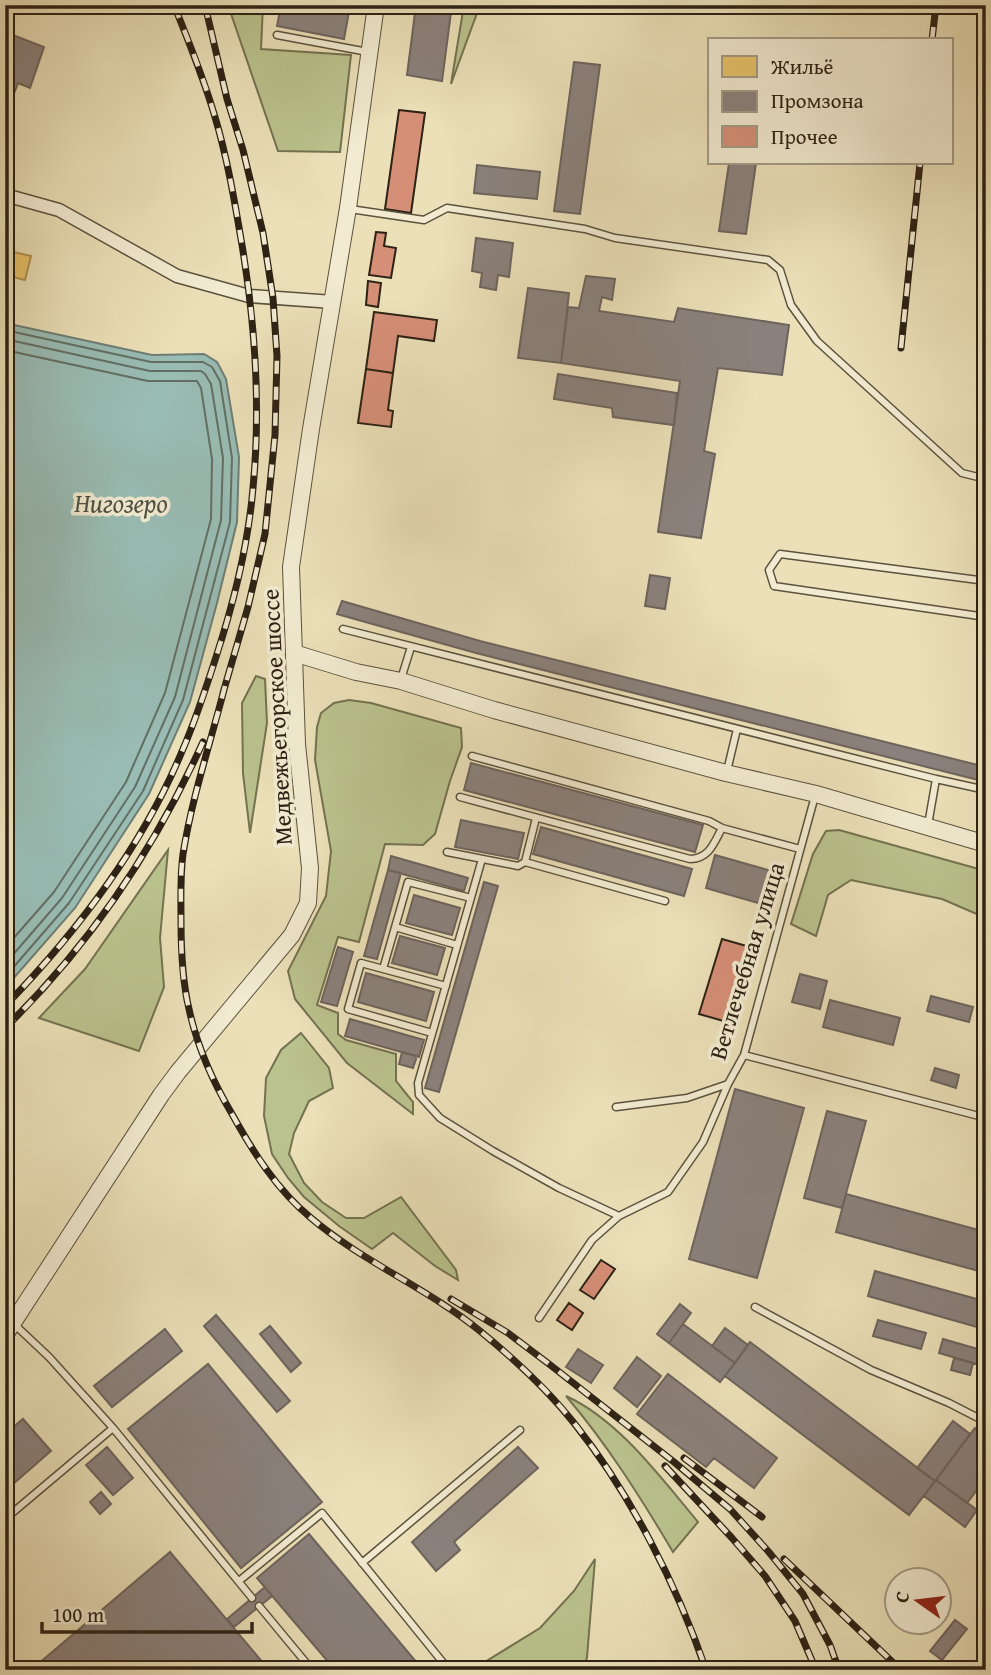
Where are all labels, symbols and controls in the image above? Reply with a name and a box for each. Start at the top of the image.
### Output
legend [708,38,953,164]
text: Жильё [770,51,834,82]
text: Промзона [771,85,864,116]
text: Прочее [771,121,838,152]
water label: Нигозеро [74,483,168,522]
street label: Медвежьегорское шоссе [252,588,301,846]
street label: Ветлечебная улица [700,857,793,1064]
north arrow [883,1566,953,1636]
text: С [887,1588,916,1605]
scale bar [42,1591,252,1635]
text: 100 m [52,1599,104,1630]

